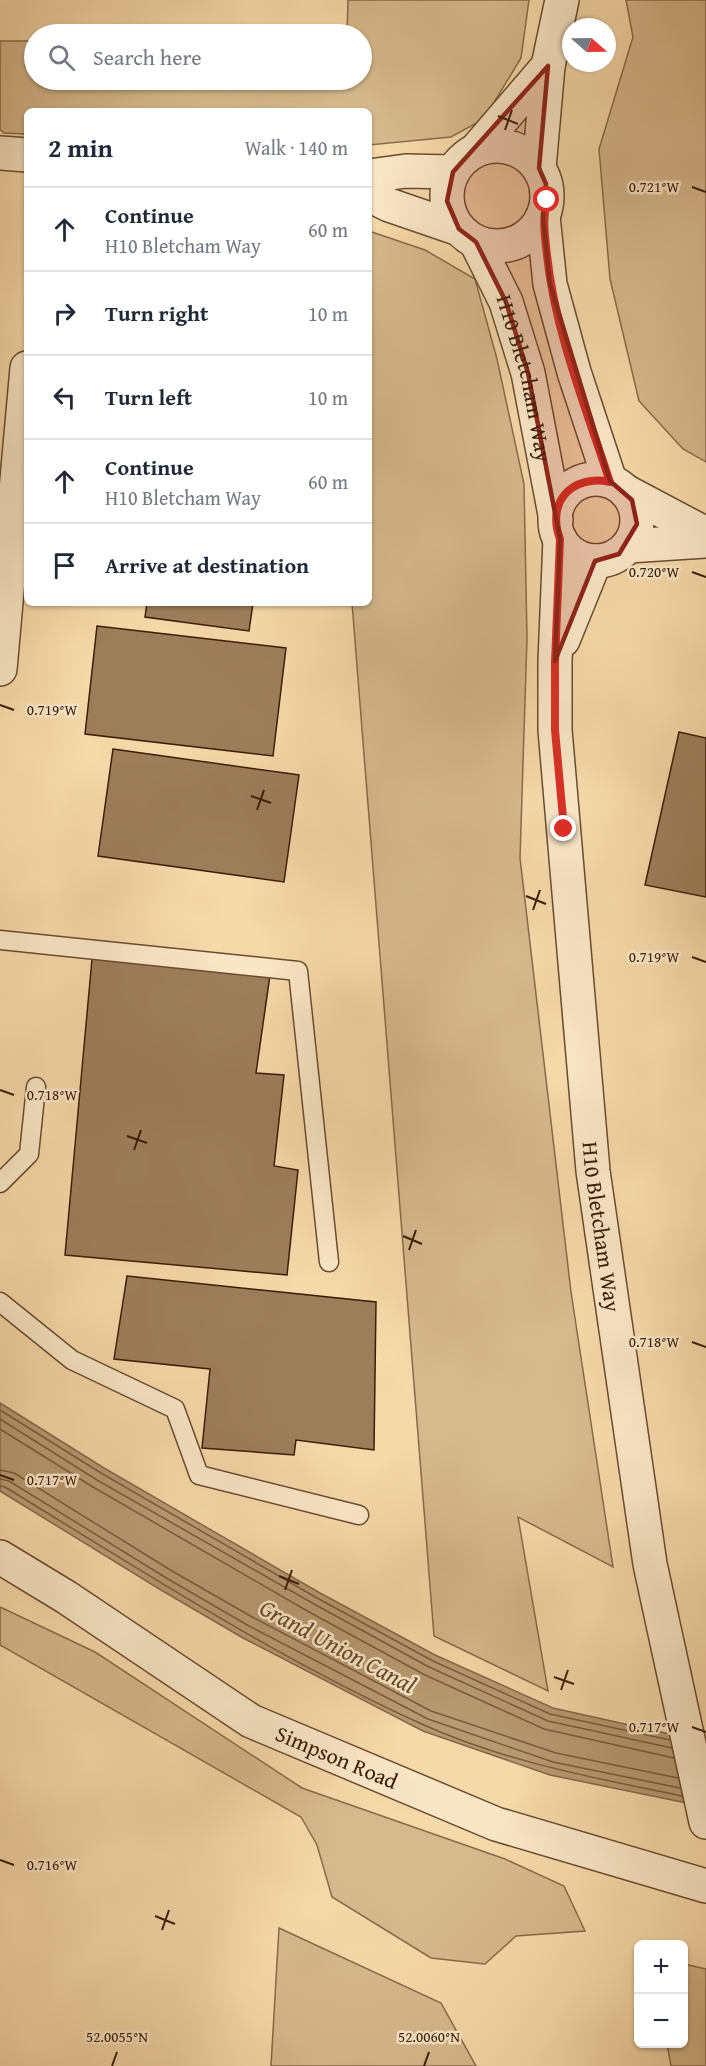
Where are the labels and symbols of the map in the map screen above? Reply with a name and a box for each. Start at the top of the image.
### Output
north arrow [562,18,616,72]
text: 0.721°W [629,176,680,197]
route start [533,186,559,212]
street label: H10 Bletcham Way [489,291,561,465]
text: 0.720°W [629,561,680,582]
text: 0.719°W [27,699,78,720]
route end [550,815,576,841]
text: 0.719°W [629,946,680,967]
text: 0.718°W [27,1084,78,1105]
street label: H10 Bletcham Way [575,1140,629,1314]
text: 0.718°W [629,1331,680,1352]
text: 0.717°W [27,1469,78,1490]
water label: Grand Union Canal [254,1590,422,1702]
text: 0.717°W [629,1716,680,1737]
street label: Simpson Road [271,1717,403,1797]
text: 0.716°W [27,1854,78,1875]
text: 52.0055°N [86,2026,148,2047]
text: 52.0060°N [398,2026,460,2047]

